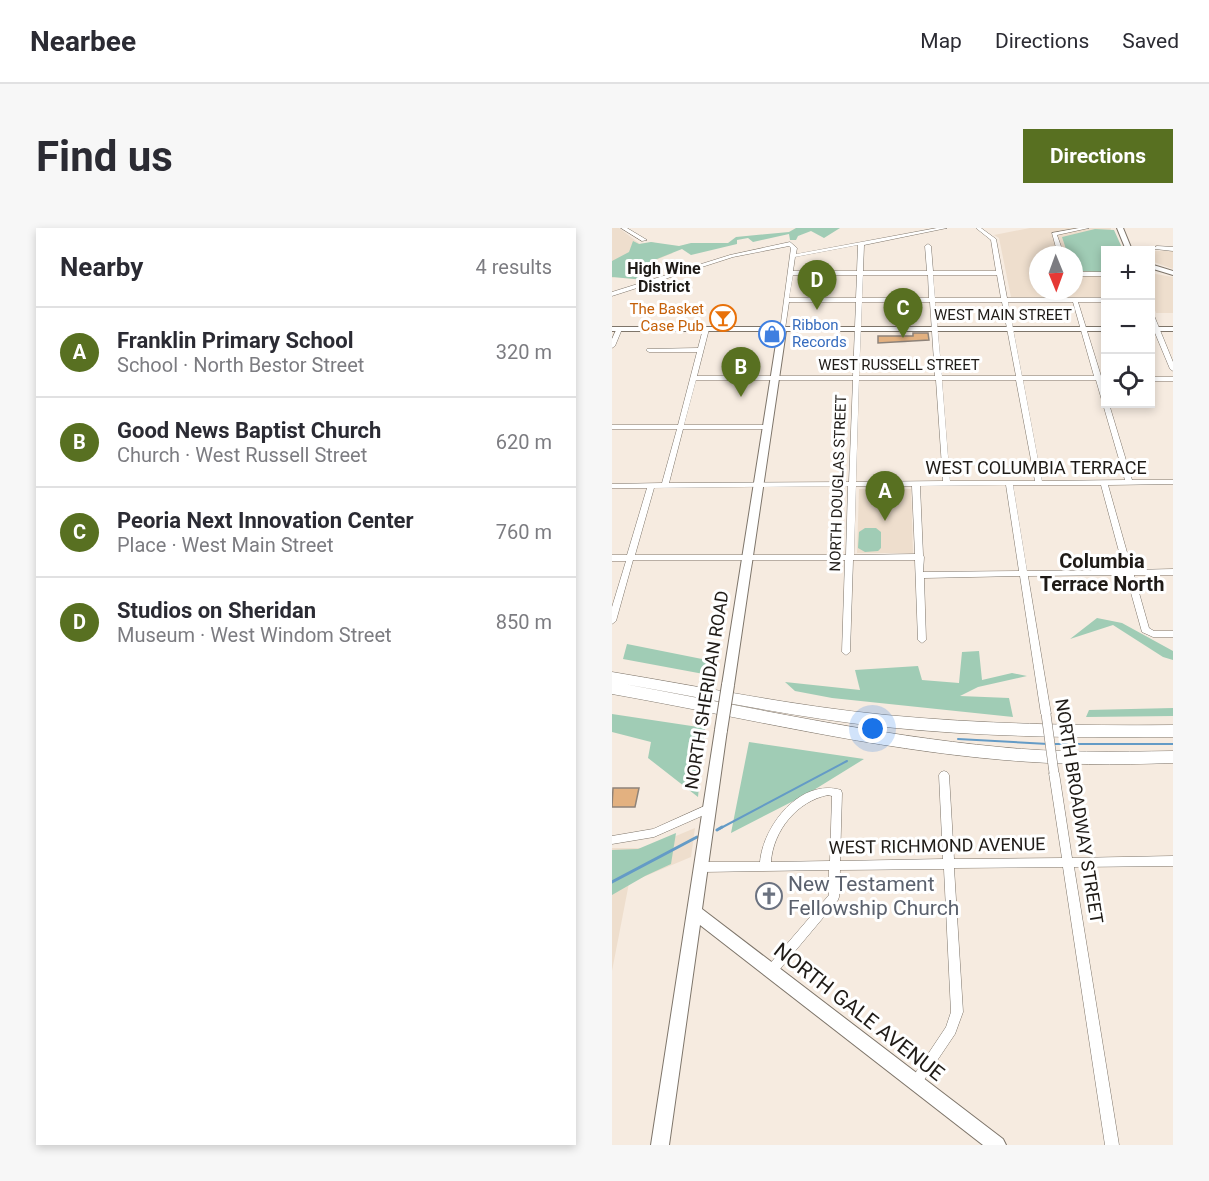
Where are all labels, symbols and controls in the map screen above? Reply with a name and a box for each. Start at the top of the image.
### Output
text: Nearbee [30,25,136,58]
text: Map [920,29,962,53]
text: Directions [995,29,1089,53]
text: Saved [1122,29,1179,53]
button: Directions [1023,129,1173,183]
text: Find us [36,132,173,181]
north arrow [1029,246,1083,300]
map controls [1101,246,1155,408]
button: + [1101,246,1155,300]
text: Nearby [60,252,143,282]
text: 4 results [476,255,552,279]
district label: High Wine District [627,259,701,296]
pin: D [798,260,836,310]
pin: C [884,288,922,338]
place label: The Basket Case Pub [630,300,704,335]
button: − [1101,300,1155,354]
bar icon: The Basket Case Pub [708,303,738,333]
street label: WEST MAIN STREET [934,306,1072,324]
place label: Ribbon Records [792,316,847,351]
shop icon: Ribbon Records [757,319,787,349]
text: Franklin Primary School [117,328,353,353]
text: A [73,340,86,364]
text: 320 m [496,340,552,364]
pin: B [722,348,760,397]
text: School · North Bestor Street [117,353,364,377]
button: locate [1101,354,1155,408]
street label: WEST RUSSELL STREET [818,356,980,374]
street label: NORTH DOUGLAS STREET [826,394,850,572]
text: Good News Baptist Church [117,418,381,443]
text: B [73,430,86,454]
text: 620 m [496,430,552,454]
text: Church · West Russell Street [117,443,367,467]
street label: WEST COLUMBIA TERRACE [925,457,1147,478]
pin: A [866,472,904,521]
text: Peoria Next Innovation Center [117,508,414,533]
text: C [73,520,86,544]
text: 760 m [496,520,552,544]
text: Place · West Main Street [117,533,333,557]
district label: Columbia Terrace North [1040,549,1164,596]
street label: NORTH SHERIDAN ROAD [680,589,733,791]
text: Studios on Sheridan [117,598,316,623]
text: D [73,610,86,634]
text: 850 m [496,610,552,634]
text: Museum · West Windom Street [117,623,392,647]
street label: NORTH BROADWAY STREET [1051,697,1108,925]
your location [858,714,887,743]
street label: WEST RICHMOND AVENUE [828,833,1046,858]
place label: New Testament Fellowship Church [788,872,959,920]
church icon: New Testament Fellowship Church [754,881,784,911]
street label: NORTH GALE AVENUE [769,938,949,1086]

